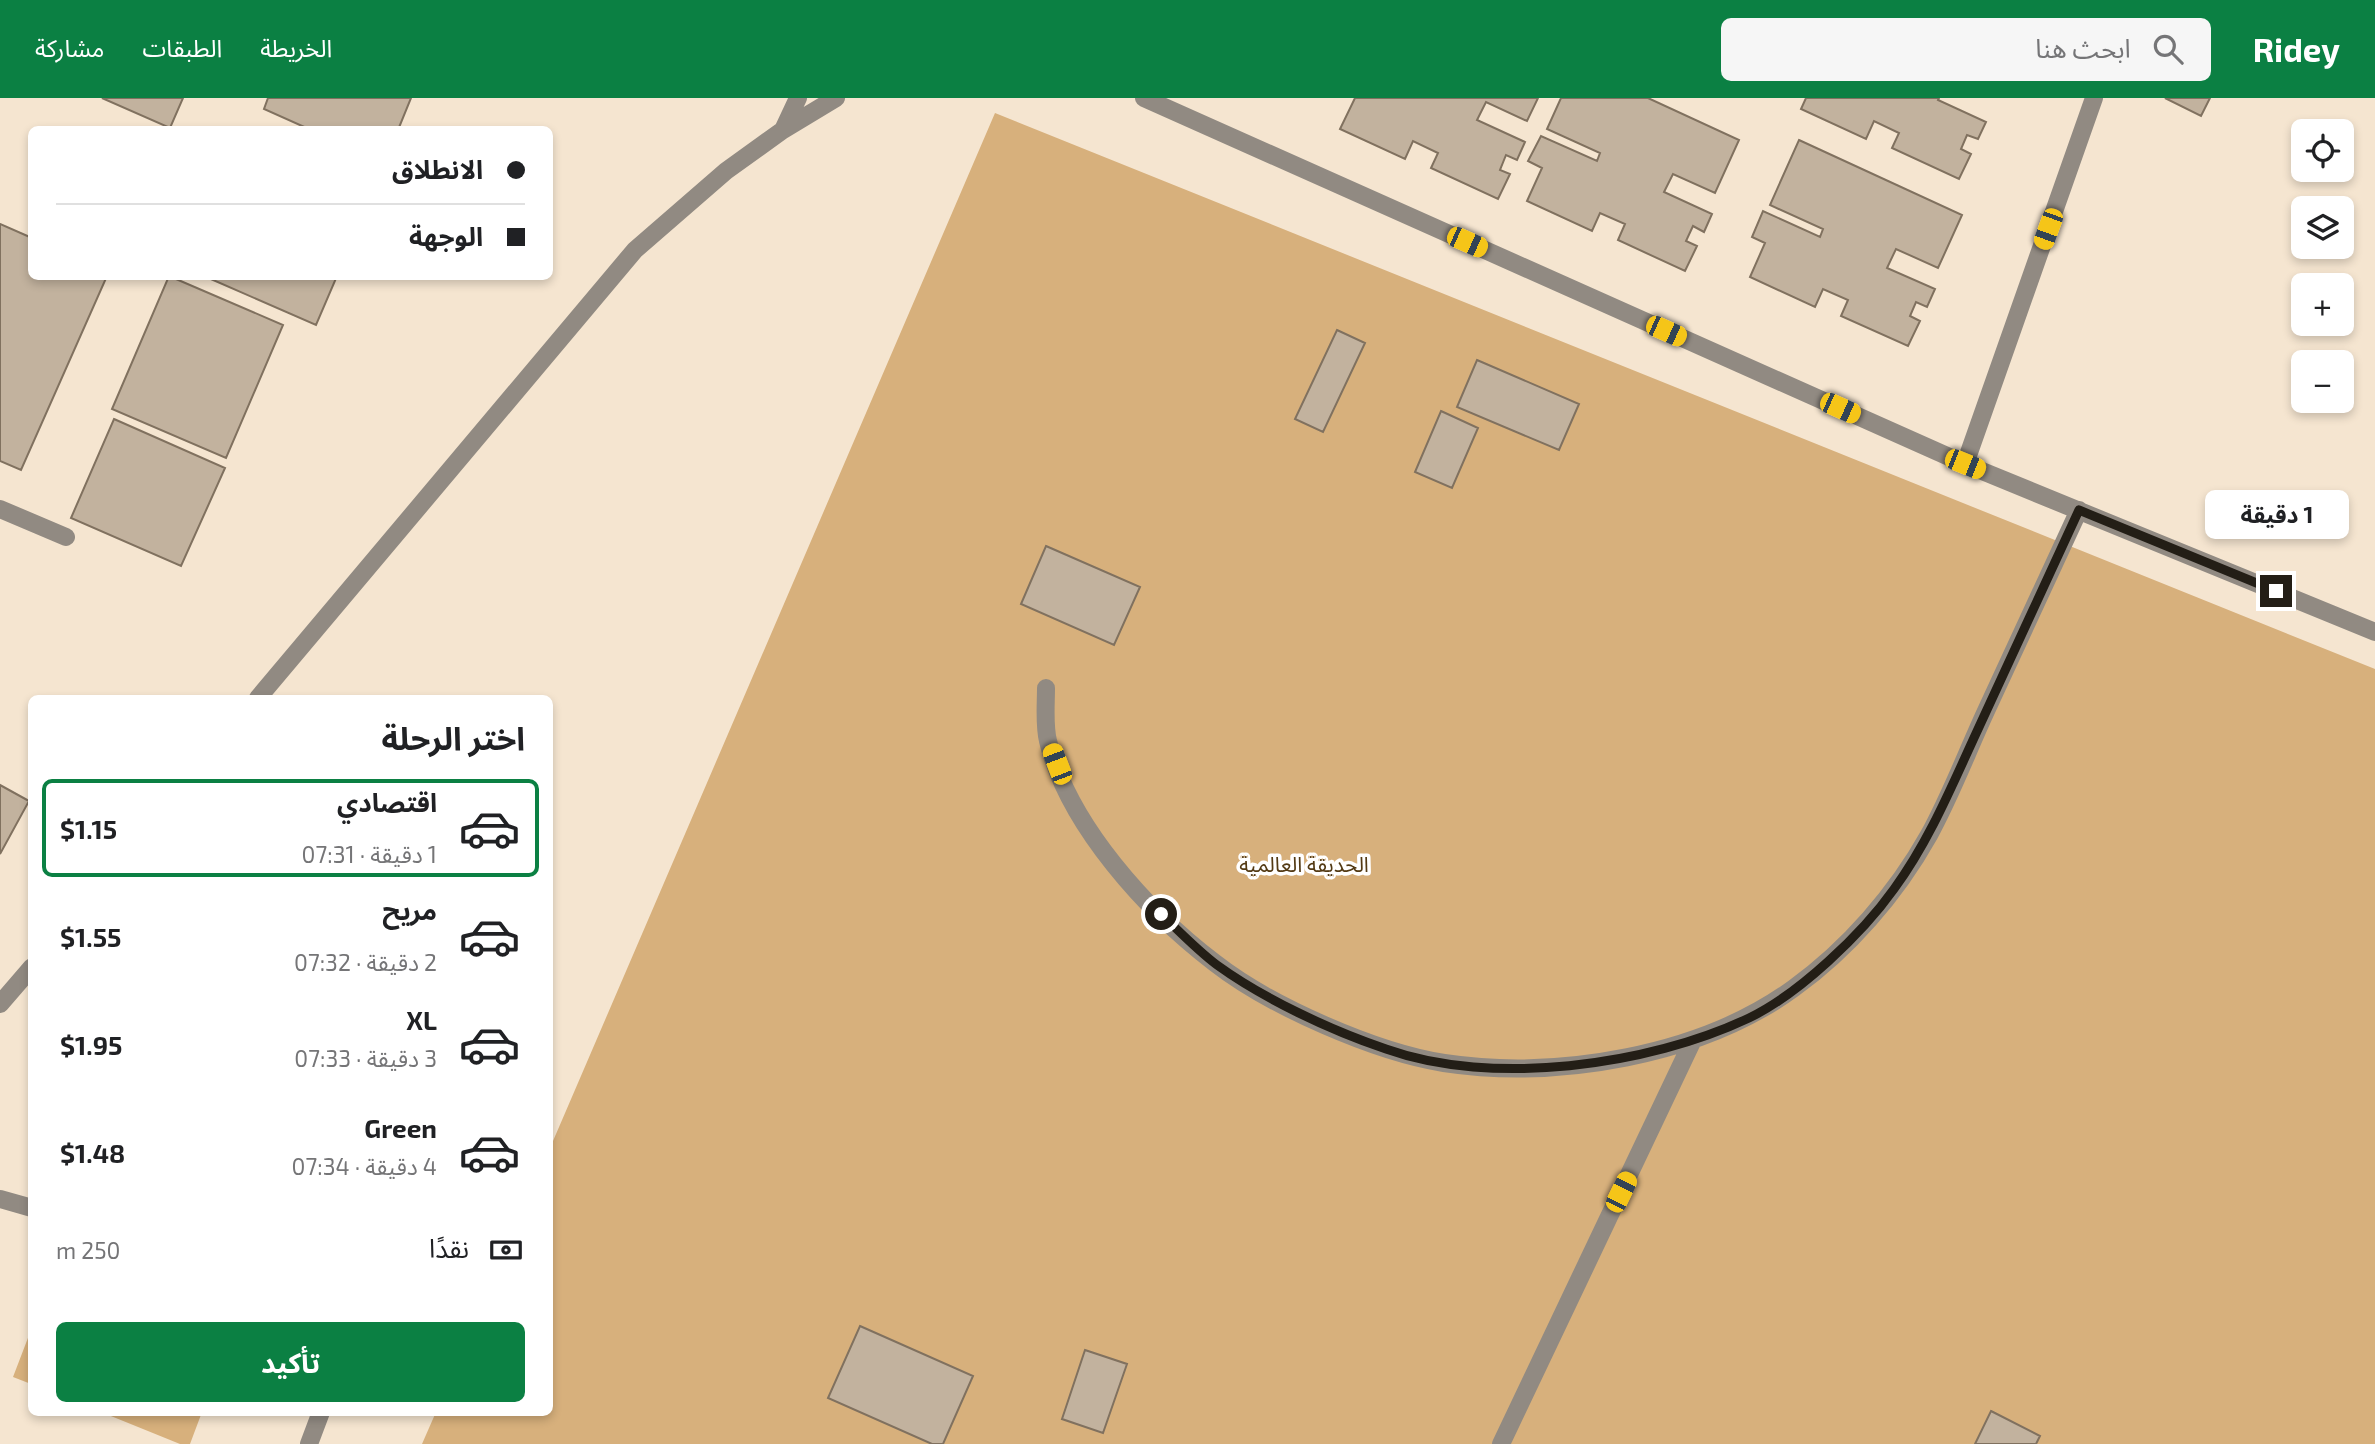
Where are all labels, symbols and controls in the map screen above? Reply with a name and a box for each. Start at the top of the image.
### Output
search box [1721,18,2211,81]
text: Ridey [2253,29,2340,69]
icon: search [2149,30,2187,68]
text: ابحث هنا [2035,32,2131,63]
text: مشاركة [35,33,104,62]
text: الطبقات [142,33,222,62]
text: الخريطة [260,33,332,62]
map controls [2291,119,2354,413]
button: locate [2291,119,2354,182]
text: الانطلاق [392,153,483,184]
button: layers [2291,196,2354,259]
car [2031,206,2066,252]
text: الوجهة [409,220,483,251]
car [1444,224,1491,260]
button: + [2291,273,2354,336]
car [1643,313,1690,349]
button: − [2291,350,2354,413]
car [1817,390,1864,426]
car [1942,446,1989,482]
callout: 1 دقيقة [2204,490,2348,538]
text: 1 دقيقة [2241,500,2313,528]
route end [2260,575,2292,607]
text: اختر الرحلة [381,718,525,756]
car [1040,741,1075,787]
text: اقتصادي [337,786,437,817]
icon: car [458,797,521,860]
text: $1.15 [60,813,117,844]
text: 1 دقيقة · 07:31 [302,840,437,868]
park label: الحديقة العالمية [1239,851,1369,876]
text: مريح [382,894,437,925]
route start [1145,898,1177,930]
icon: car [458,905,521,968]
text: $1.55 [60,921,121,952]
text: 2 دقيقة · 07:32 [294,948,437,976]
text: XL [406,1004,437,1035]
icon: car [458,1013,521,1076]
text: $1.95 [60,1029,122,1060]
text: 3 دقيقة · 07:33 [294,1044,437,1072]
text: Green [364,1112,437,1143]
icon: car [458,1121,521,1184]
text: $1.48 [60,1137,125,1168]
text: 4 دقيقة · 07:34 [292,1152,437,1180]
car [1603,1169,1640,1215]
icon: cash [487,1231,525,1269]
text: نقدًا [429,1232,469,1263]
text: 250 m [56,1236,120,1264]
button: تأكيد [56,1322,525,1402]

